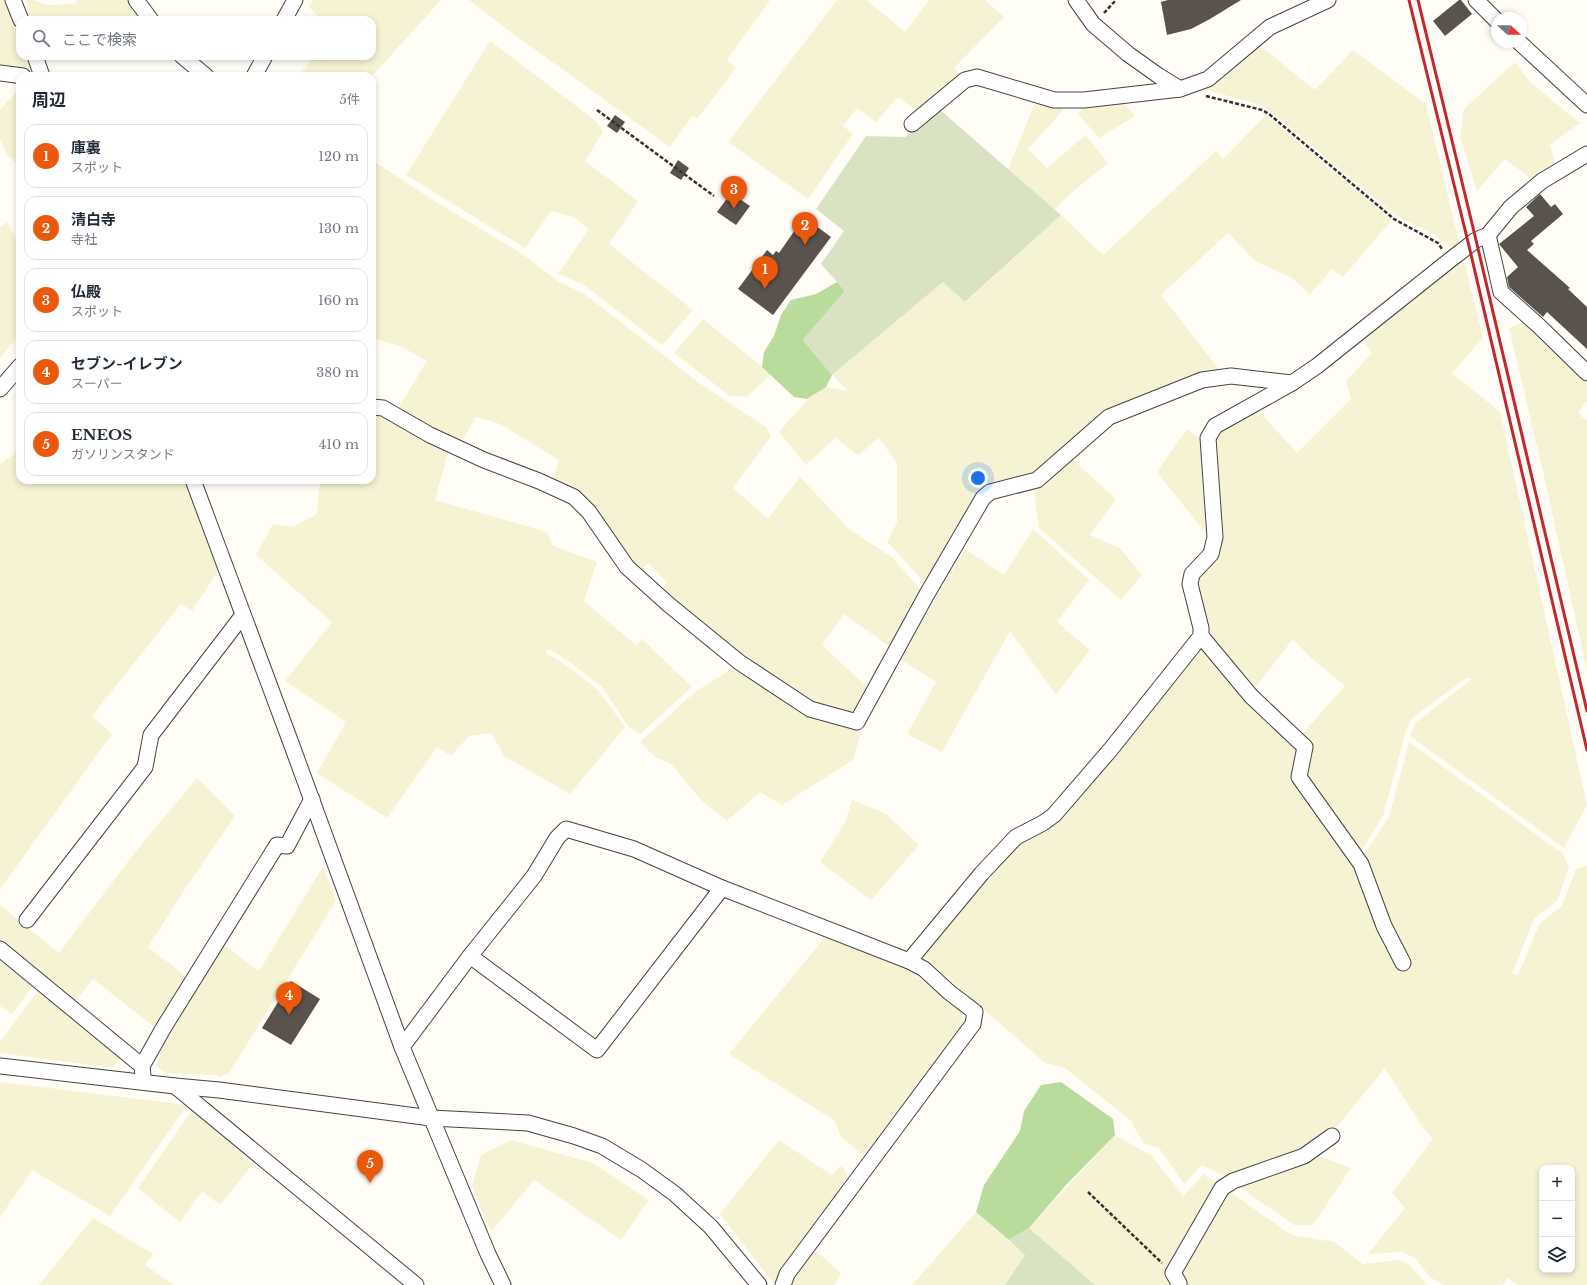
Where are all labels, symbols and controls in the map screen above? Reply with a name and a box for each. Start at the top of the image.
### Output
north arrow [1491,12,1527,48]
search box [16,16,376,60]
icon: search [30,27,52,49]
text: ここで検索 [62,30,137,49]
text: 周辺 [32,90,66,111]
text: 5件 [340,91,360,108]
text: 庫裏 [71,138,101,157]
text: 1 [43,148,49,165]
text: 120 m [318,148,359,165]
text: スポット [71,159,123,176]
pin: 3 [721,176,747,209]
text: 清白寺 [71,210,116,229]
pin: 2 [792,212,818,245]
text: 2 [42,220,50,237]
text: 130 m [318,220,359,237]
text: 寺社 [71,231,97,248]
pin: 1 [752,256,778,289]
text: 仏殿 [71,282,101,301]
text: 3 [42,292,50,309]
text: 160 m [318,292,359,309]
text: スポット [71,303,123,320]
text: セブン-イレブン [71,354,183,373]
text: 4 [42,364,50,381]
text: 380 m [316,364,359,381]
text: スーパー [71,375,123,392]
text: ENEOS [71,425,132,444]
text: 5 [42,436,50,453]
text: 410 m [319,436,359,453]
text: ガソリンスタンド [71,446,175,463]
your location [968,468,988,488]
pin: 4 [276,982,302,1015]
pin: 5 [357,1150,383,1183]
map controls [1539,1165,1575,1273]
button: + [1539,1165,1575,1201]
button: − [1539,1201,1575,1237]
button: layers [1539,1237,1575,1273]

